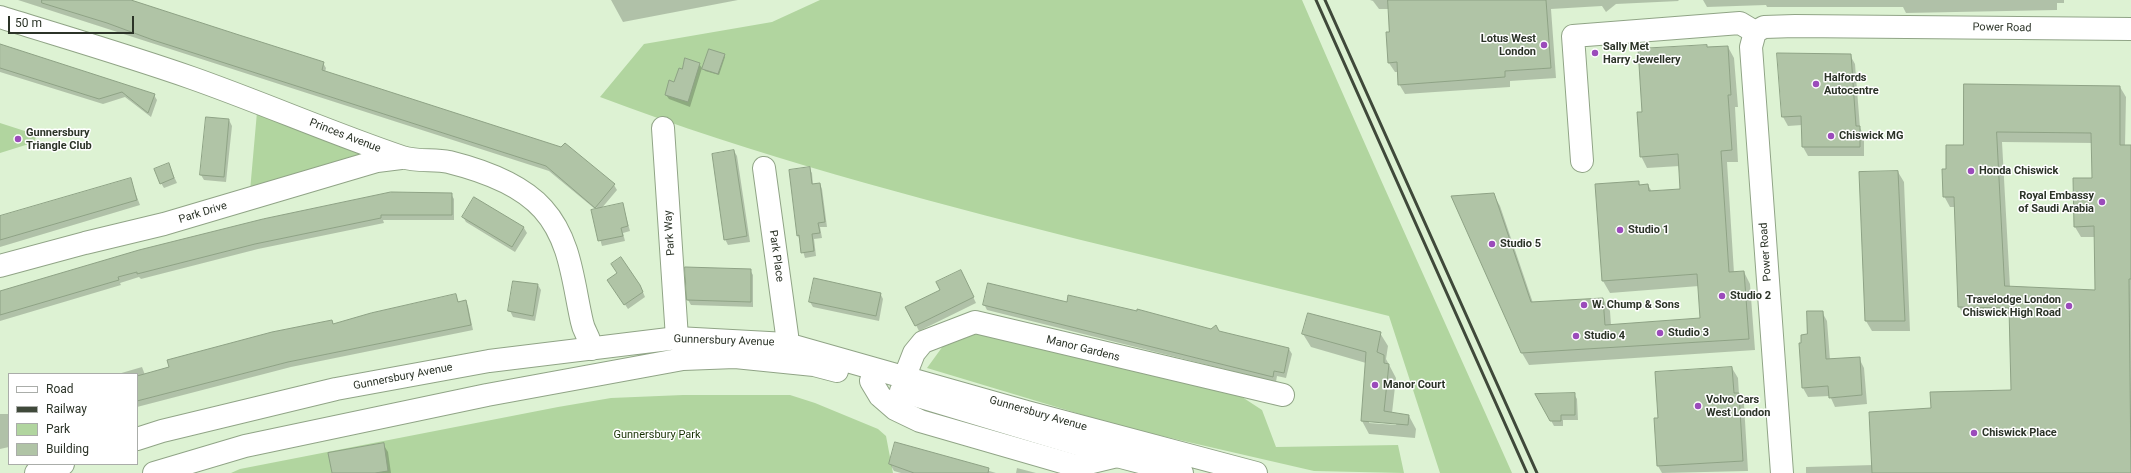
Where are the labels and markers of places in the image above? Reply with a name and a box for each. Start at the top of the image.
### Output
place label: Lotus West London [1481,32,1536,58]
marker: Lotus West London [1539,40,1549,50]
place label: Sally Met Harry Jewellery [1603,40,1681,66]
marker: Sally Met Harry Jewellery [1590,48,1600,58]
place label: Halfords Autocentre [1824,71,1879,97]
marker: Halfords Autocentre [1811,79,1821,89]
place label: Gunnersbury Triangle Club [26,126,92,152]
place label: Chiswick MG [1839,129,1903,143]
marker: Chiswick MG [1826,131,1836,141]
marker: Gunnersbury Triangle Club [13,134,23,144]
place label: Honda Chiswick [1979,164,2058,178]
marker: Honda Chiswick [1966,166,1976,176]
place label: Royal Embassy of Saudi Arabia [2018,189,2094,215]
marker: Royal Embassy of Saudi Arabia [2097,197,2107,207]
place label: Studio 1 [1628,223,1669,237]
marker: Studio 1 [1615,225,1625,235]
place label: Studio 5 [1500,237,1541,251]
marker: Studio 5 [1487,239,1497,249]
place label: Studio 2 [1730,289,1771,303]
marker: Studio 2 [1717,291,1727,301]
place label: Travelodge London Chiswick High Road [1963,293,2061,319]
place label: W. Chump & Sons [1592,298,1680,312]
marker: W. Chump & Sons [1579,300,1589,310]
marker: Travelodge London Chiswick High Road [2064,301,2074,311]
place label: Studio 3 [1668,326,1709,340]
marker: Studio 3 [1655,328,1665,338]
place label: Studio 4 [1584,329,1625,343]
marker: Studio 4 [1571,331,1581,341]
place label: Manor Court [1383,378,1445,392]
marker: Manor Court [1370,380,1380,390]
place label: Volvo Cars West London [1706,393,1770,419]
marker: Volvo Cars West London [1693,401,1703,411]
place label: Chiswick Place [1982,426,2057,440]
marker: Chiswick Place [1969,428,1979,438]

